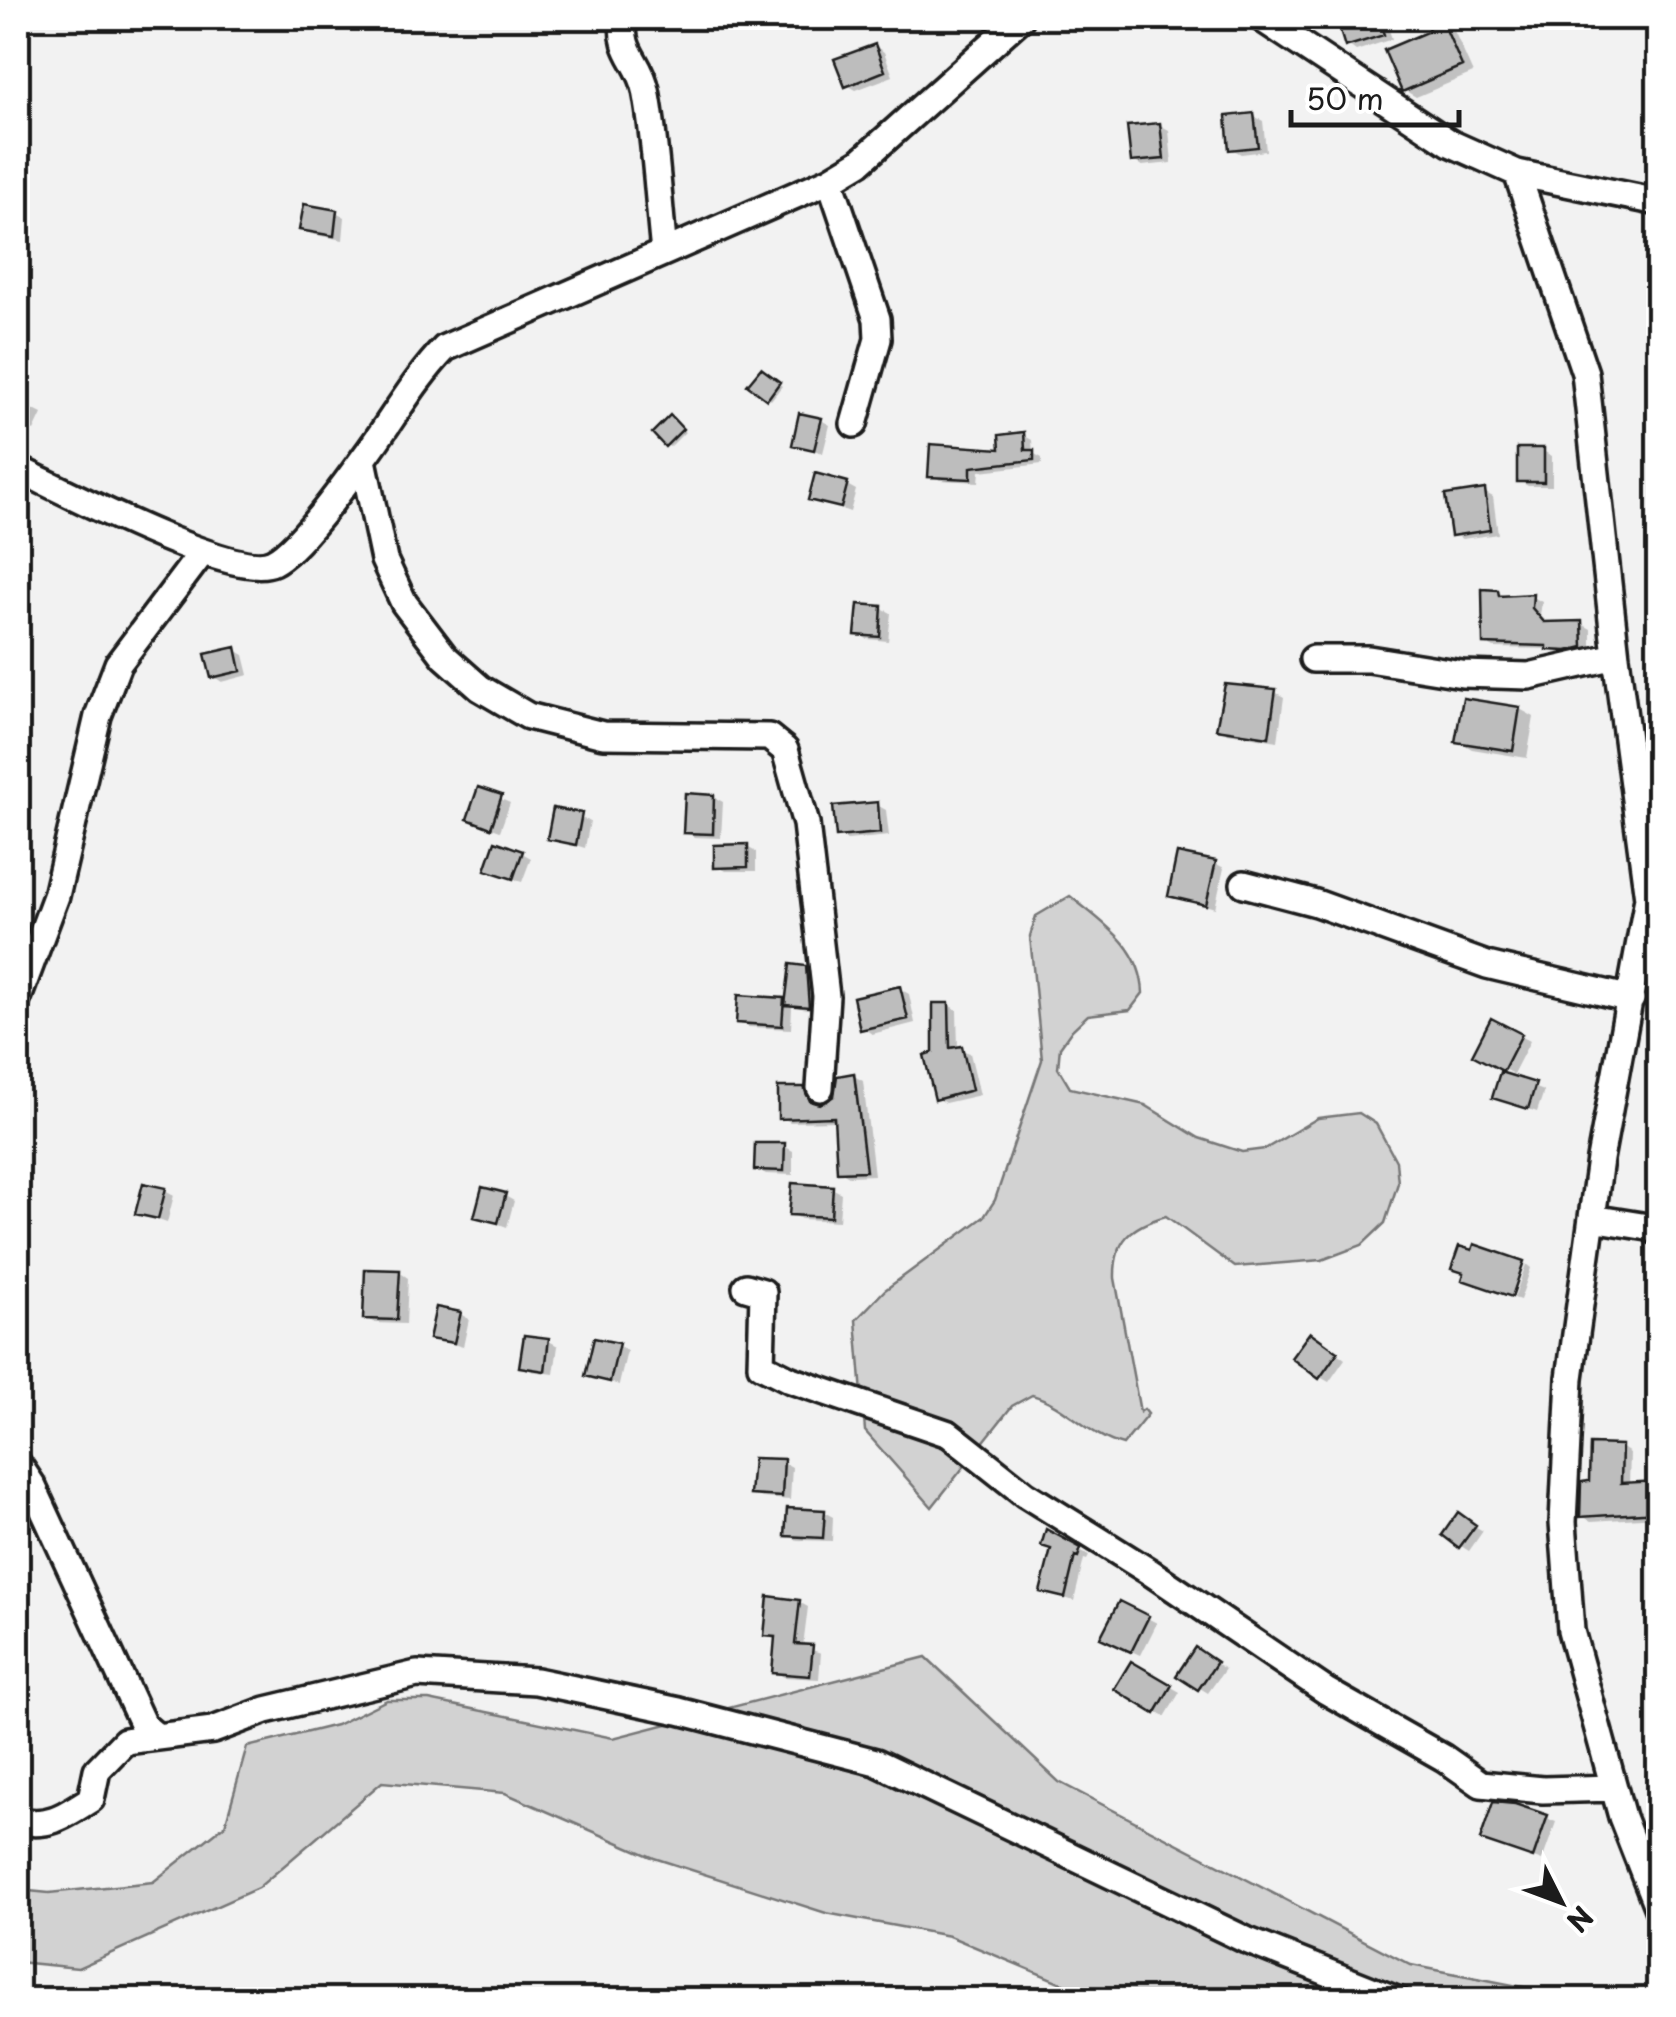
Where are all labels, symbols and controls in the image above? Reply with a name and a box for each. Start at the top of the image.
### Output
scale bar [1291,65,1458,127]
text: 50 m [1306,75,1384,120]
north arrow [1511,1852,1611,1952]
text: N [1557,1897,1604,1942]

